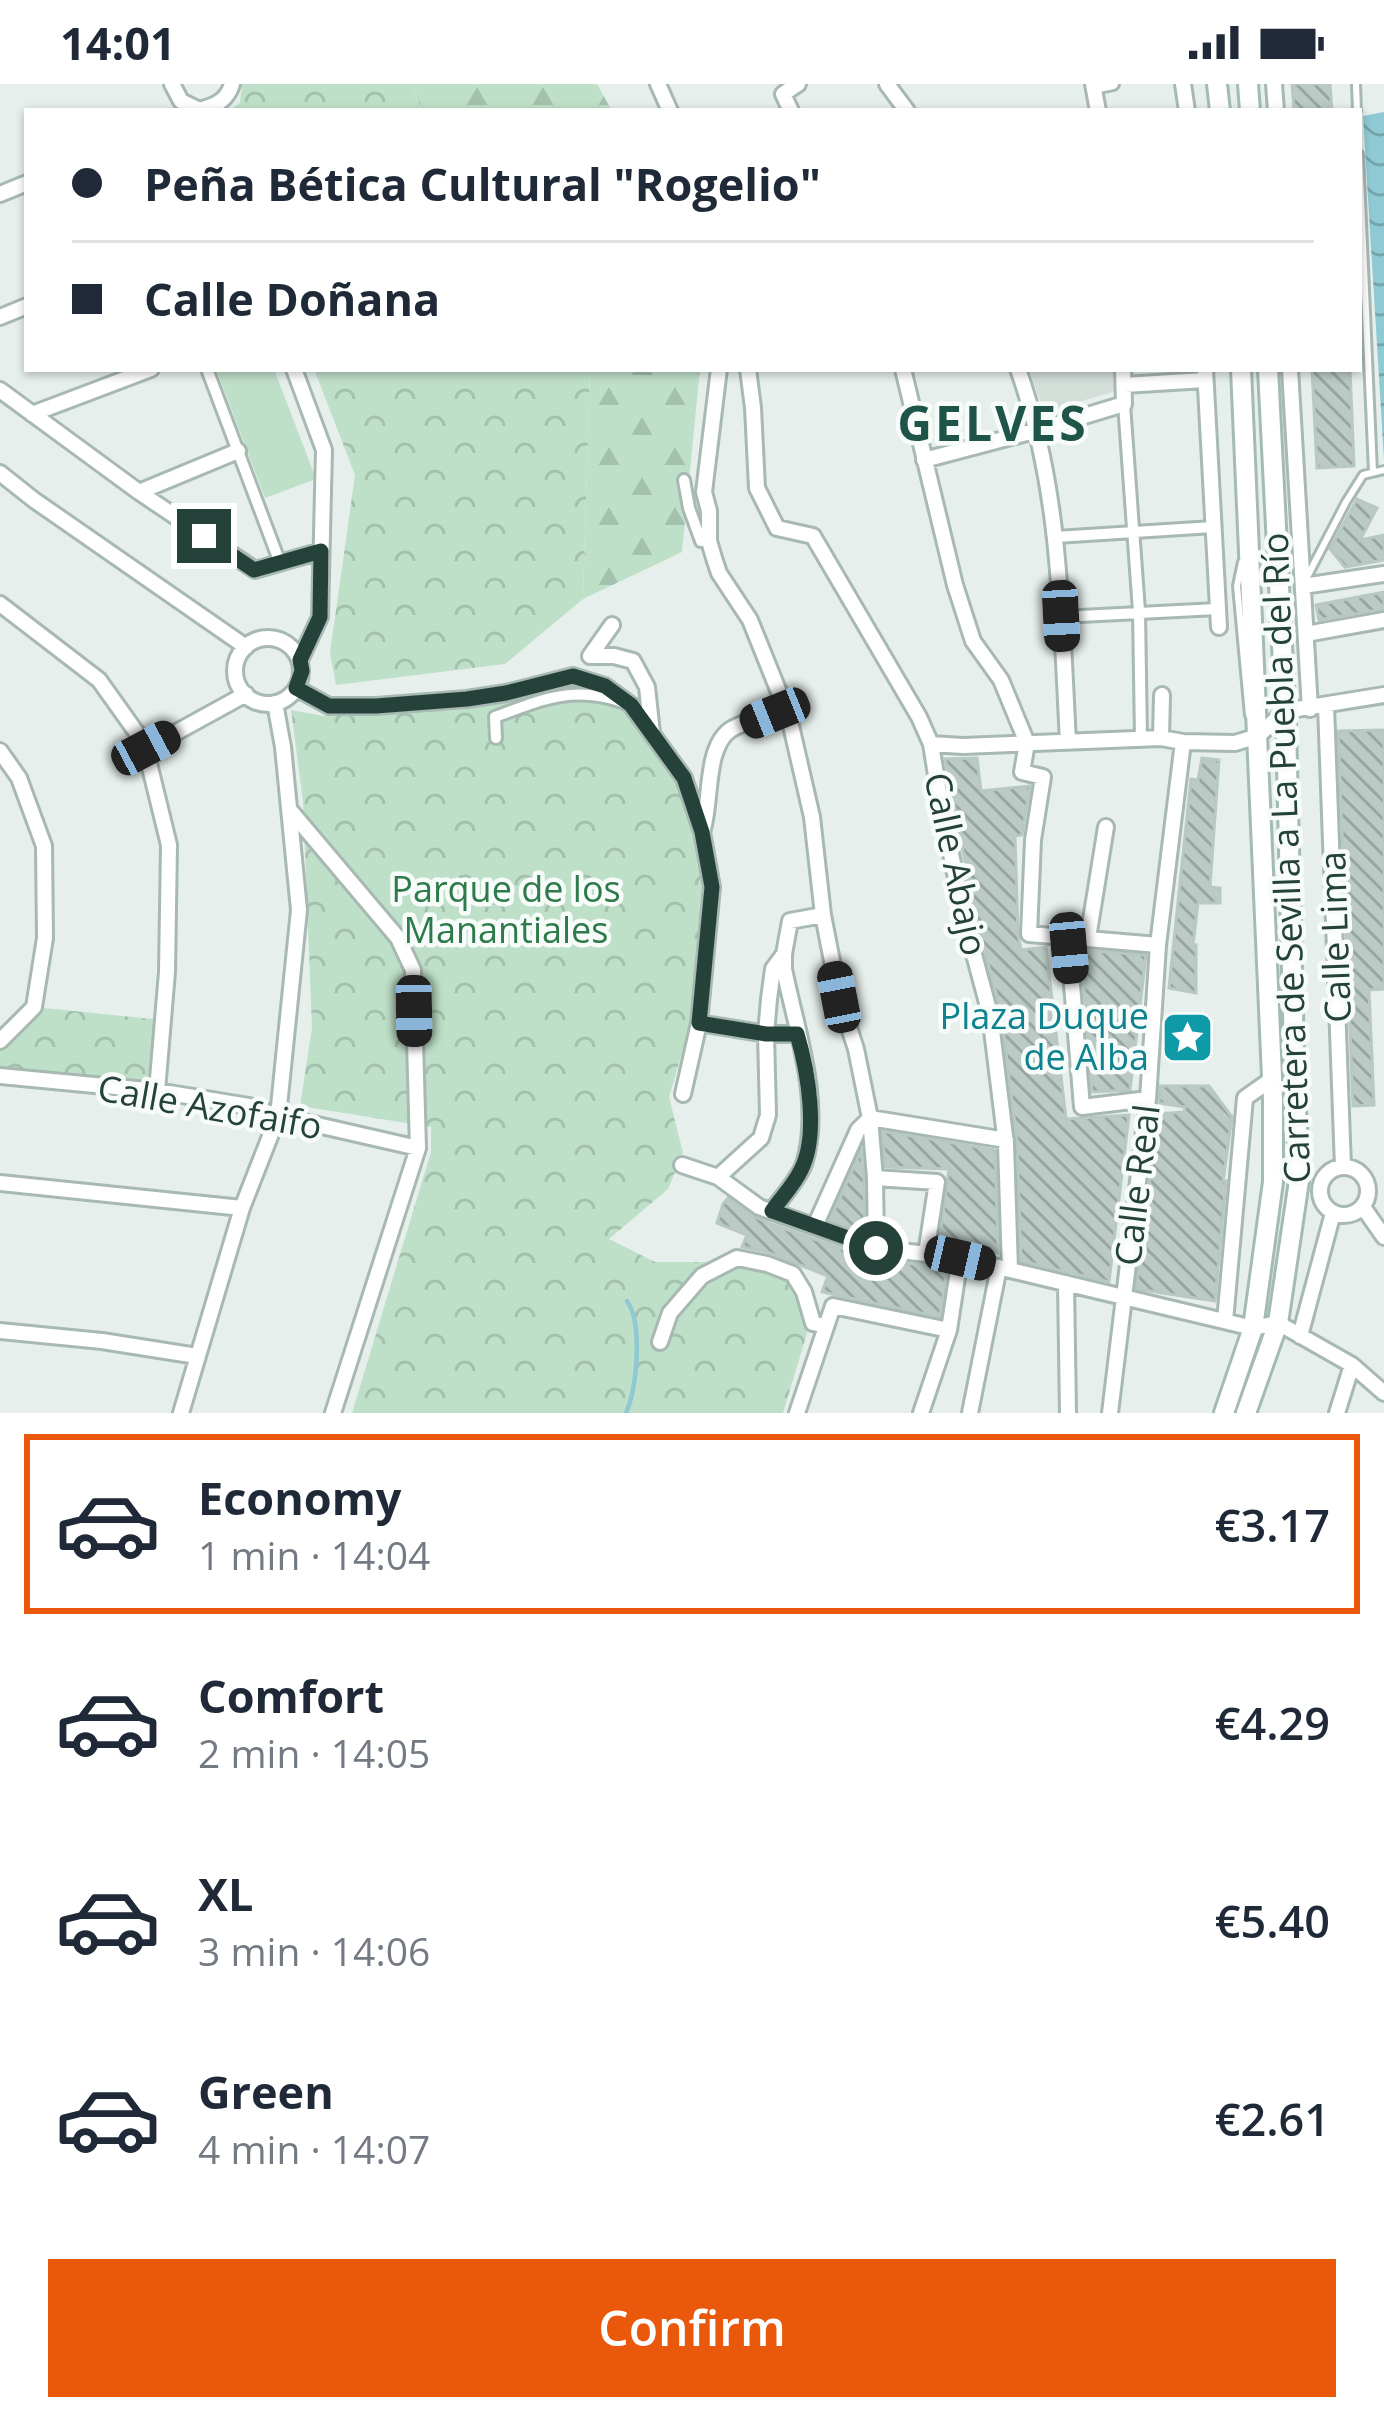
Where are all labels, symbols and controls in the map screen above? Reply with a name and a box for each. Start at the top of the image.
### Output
text: 14:01 [60,12,176,73]
text: Peña Bética Cultural "Rogelio" [144,153,821,214]
text: Calle Doñana [144,268,440,329]
district label: GELVES [897,390,1089,455]
route end [177,509,231,563]
street label: Carretera de Sevilla a La Puebla del Río [1250,532,1321,1184]
car [1041,579,1081,653]
car [735,683,815,743]
car [106,715,186,781]
street label: Calle Abajo [913,768,1000,960]
street label: Calle Lima [1307,850,1362,1024]
park label: Parque de los Manantiales [391,864,621,954]
car [1048,911,1090,985]
car [814,958,864,1036]
car [395,975,433,1047]
place label: Plaza Duque de Alba [940,991,1149,1081]
place icon: Plaza Duque de Alba [1160,1009,1216,1065]
street label: Calle Azofaifo [94,1063,326,1150]
street label: Calle Real [1102,1102,1171,1268]
route start [849,1221,903,1275]
car [921,1232,999,1284]
text: Economy [198,1467,401,1528]
icon: car [54,1470,162,1578]
text: €3.17 [1215,1494,1330,1555]
text: 1 min · 14:04 [198,1528,430,1581]
text: Comfort [198,1665,384,1726]
icon: car [54,1668,162,1776]
text: €4.29 [1215,1692,1330,1753]
text: 2 min · 14:05 [198,1726,430,1779]
text: XL [198,1863,253,1924]
icon: car [54,1866,162,1974]
text: €5.40 [1215,1890,1330,1951]
text: 3 min · 14:06 [198,1924,430,1977]
text: Green [198,2061,334,2122]
icon: car [54,2064,162,2172]
text: €2.61 [1215,2088,1330,2149]
text: 4 min · 14:07 [198,2122,430,2175]
button: Confirm [48,2259,1336,2397]

